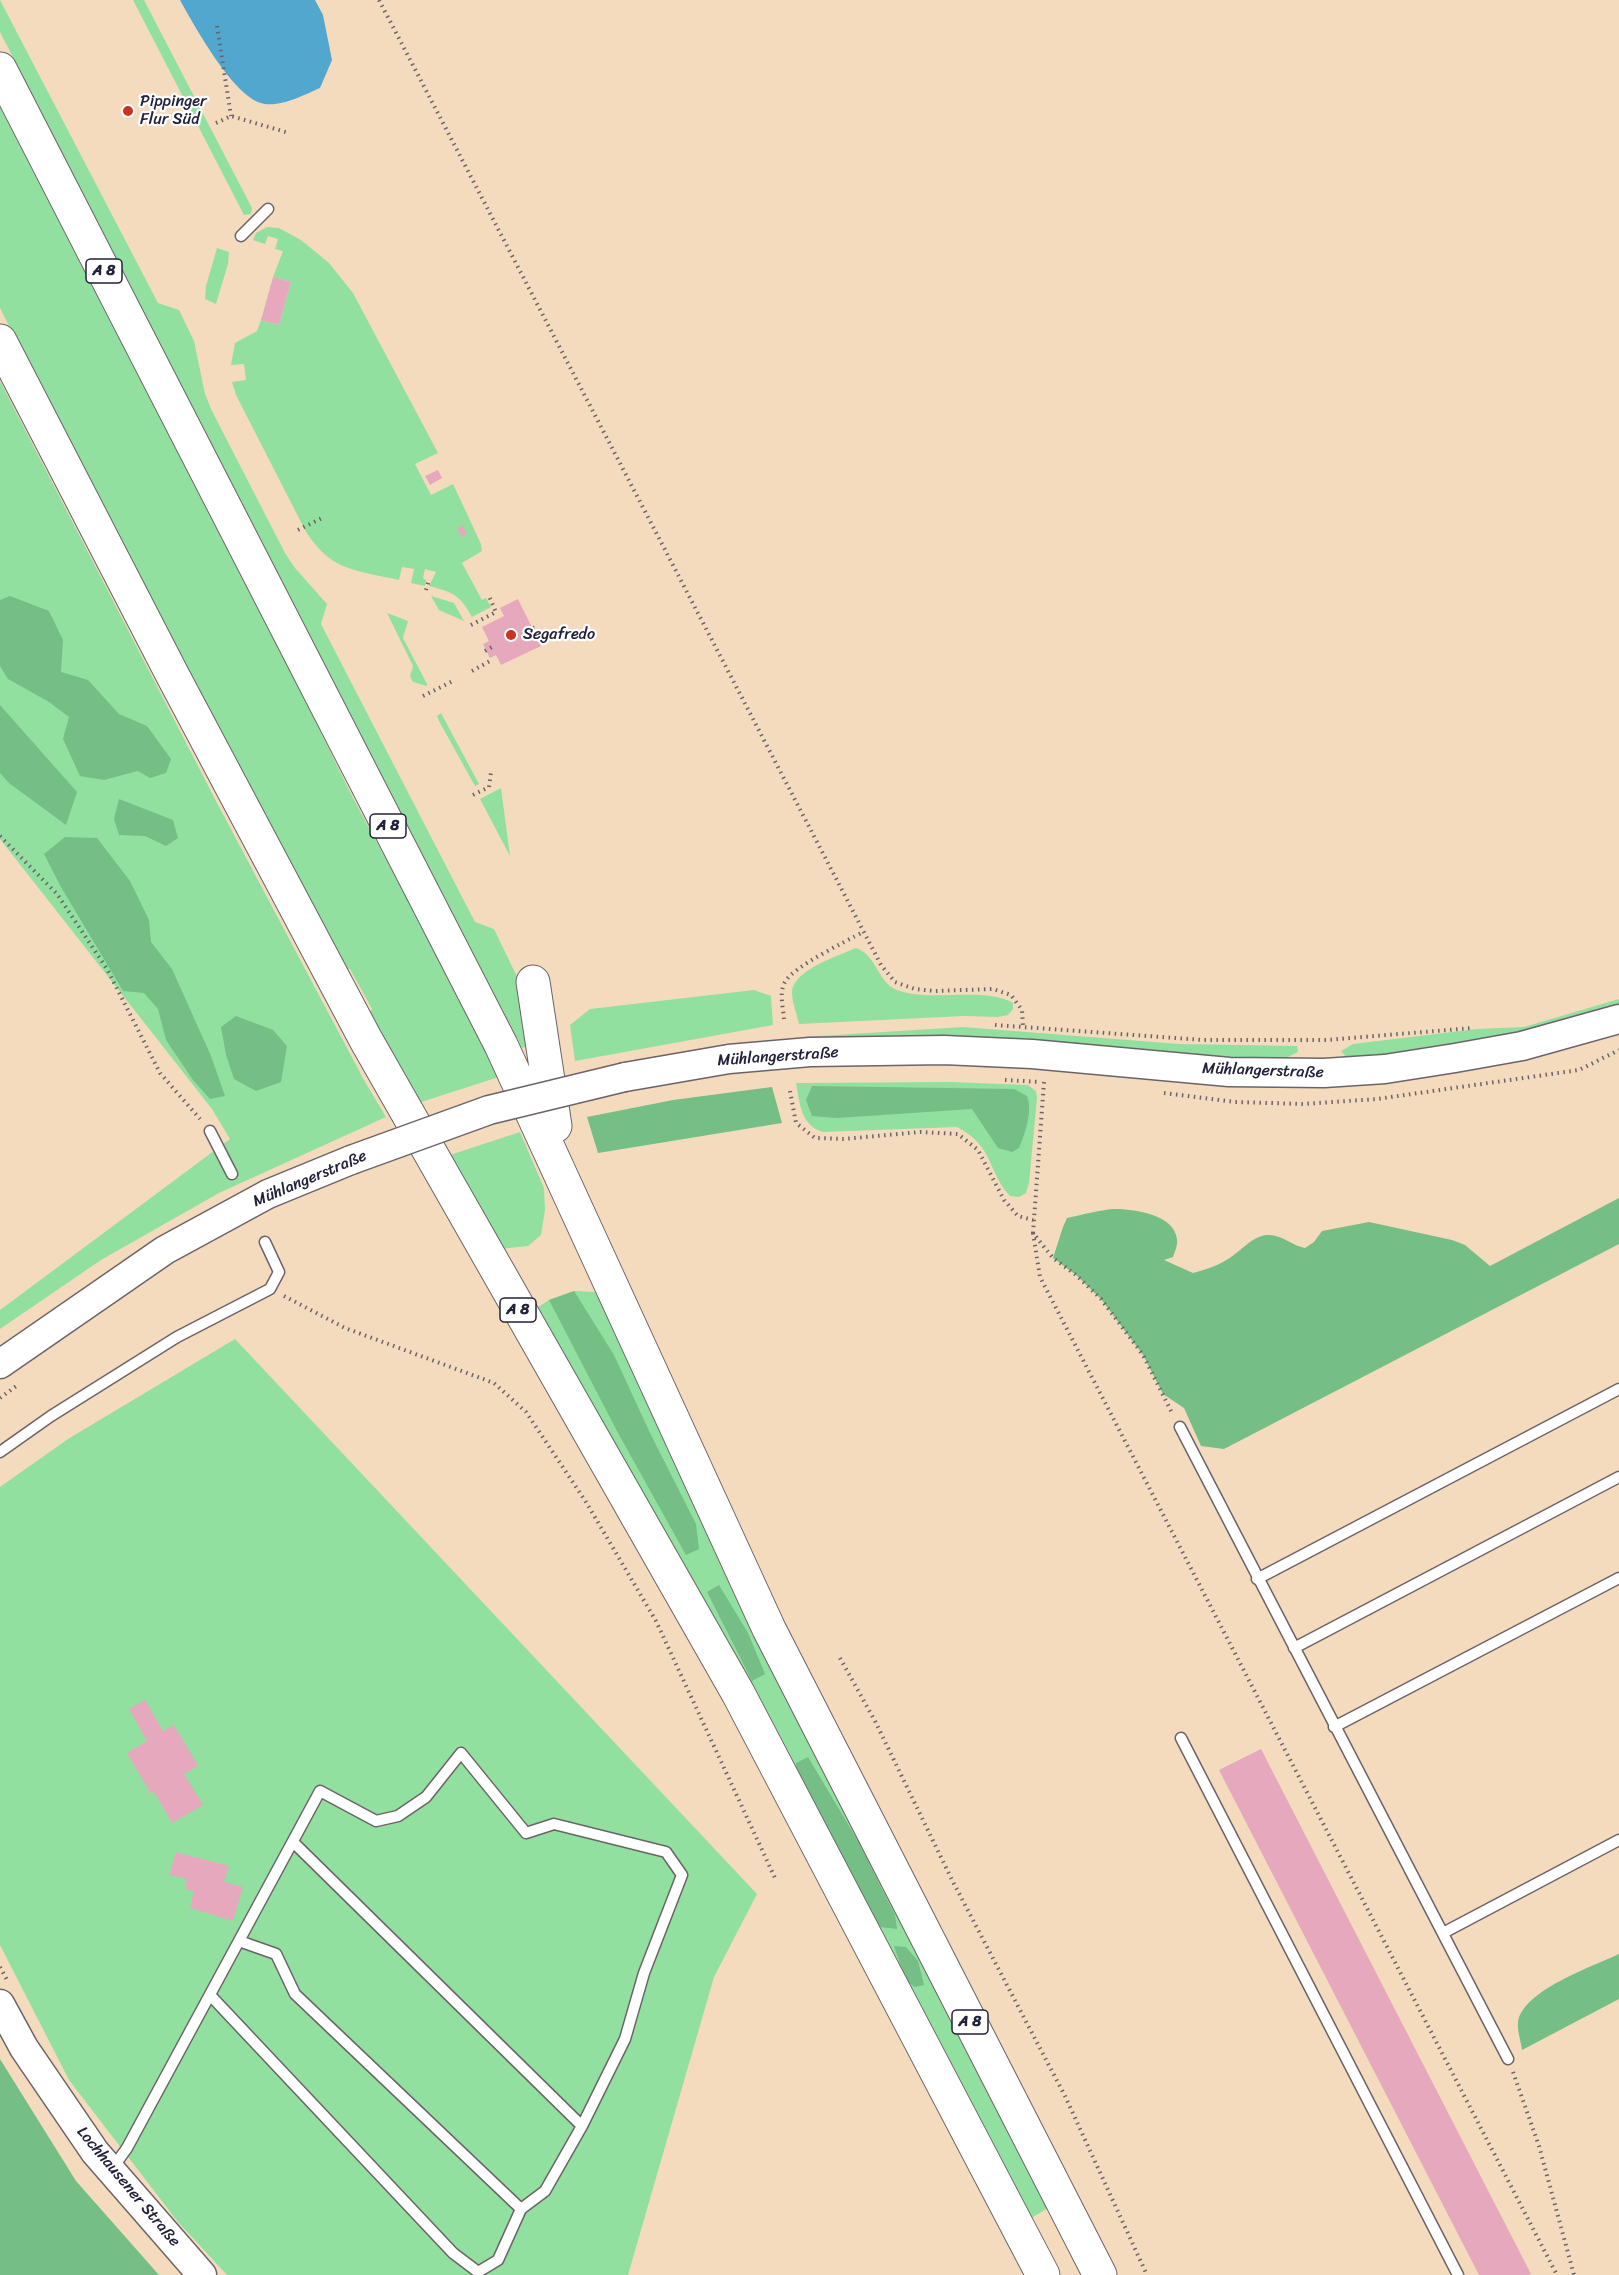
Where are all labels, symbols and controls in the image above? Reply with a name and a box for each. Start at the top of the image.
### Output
place label: Pippinger Flur Süd [140,92,206,130]
marker: Pippinger Flur Süd [121,104,135,118]
road number: A 8 [86,259,122,283]
place label: Segafredo [523,625,595,645]
marker: Segafredo [504,628,518,642]
road number: A 8 [370,814,406,838]
street label: Mühlangerstraße [717,1043,839,1071]
street label: Mühlangerstraße [1202,1059,1324,1083]
street label: Mühlangerstraße [250,1146,370,1212]
road number: A 8 [500,1298,536,1322]
road number: A 8 [952,2010,988,2034]
street label: Lochhausener Straße [72,2123,184,2251]

